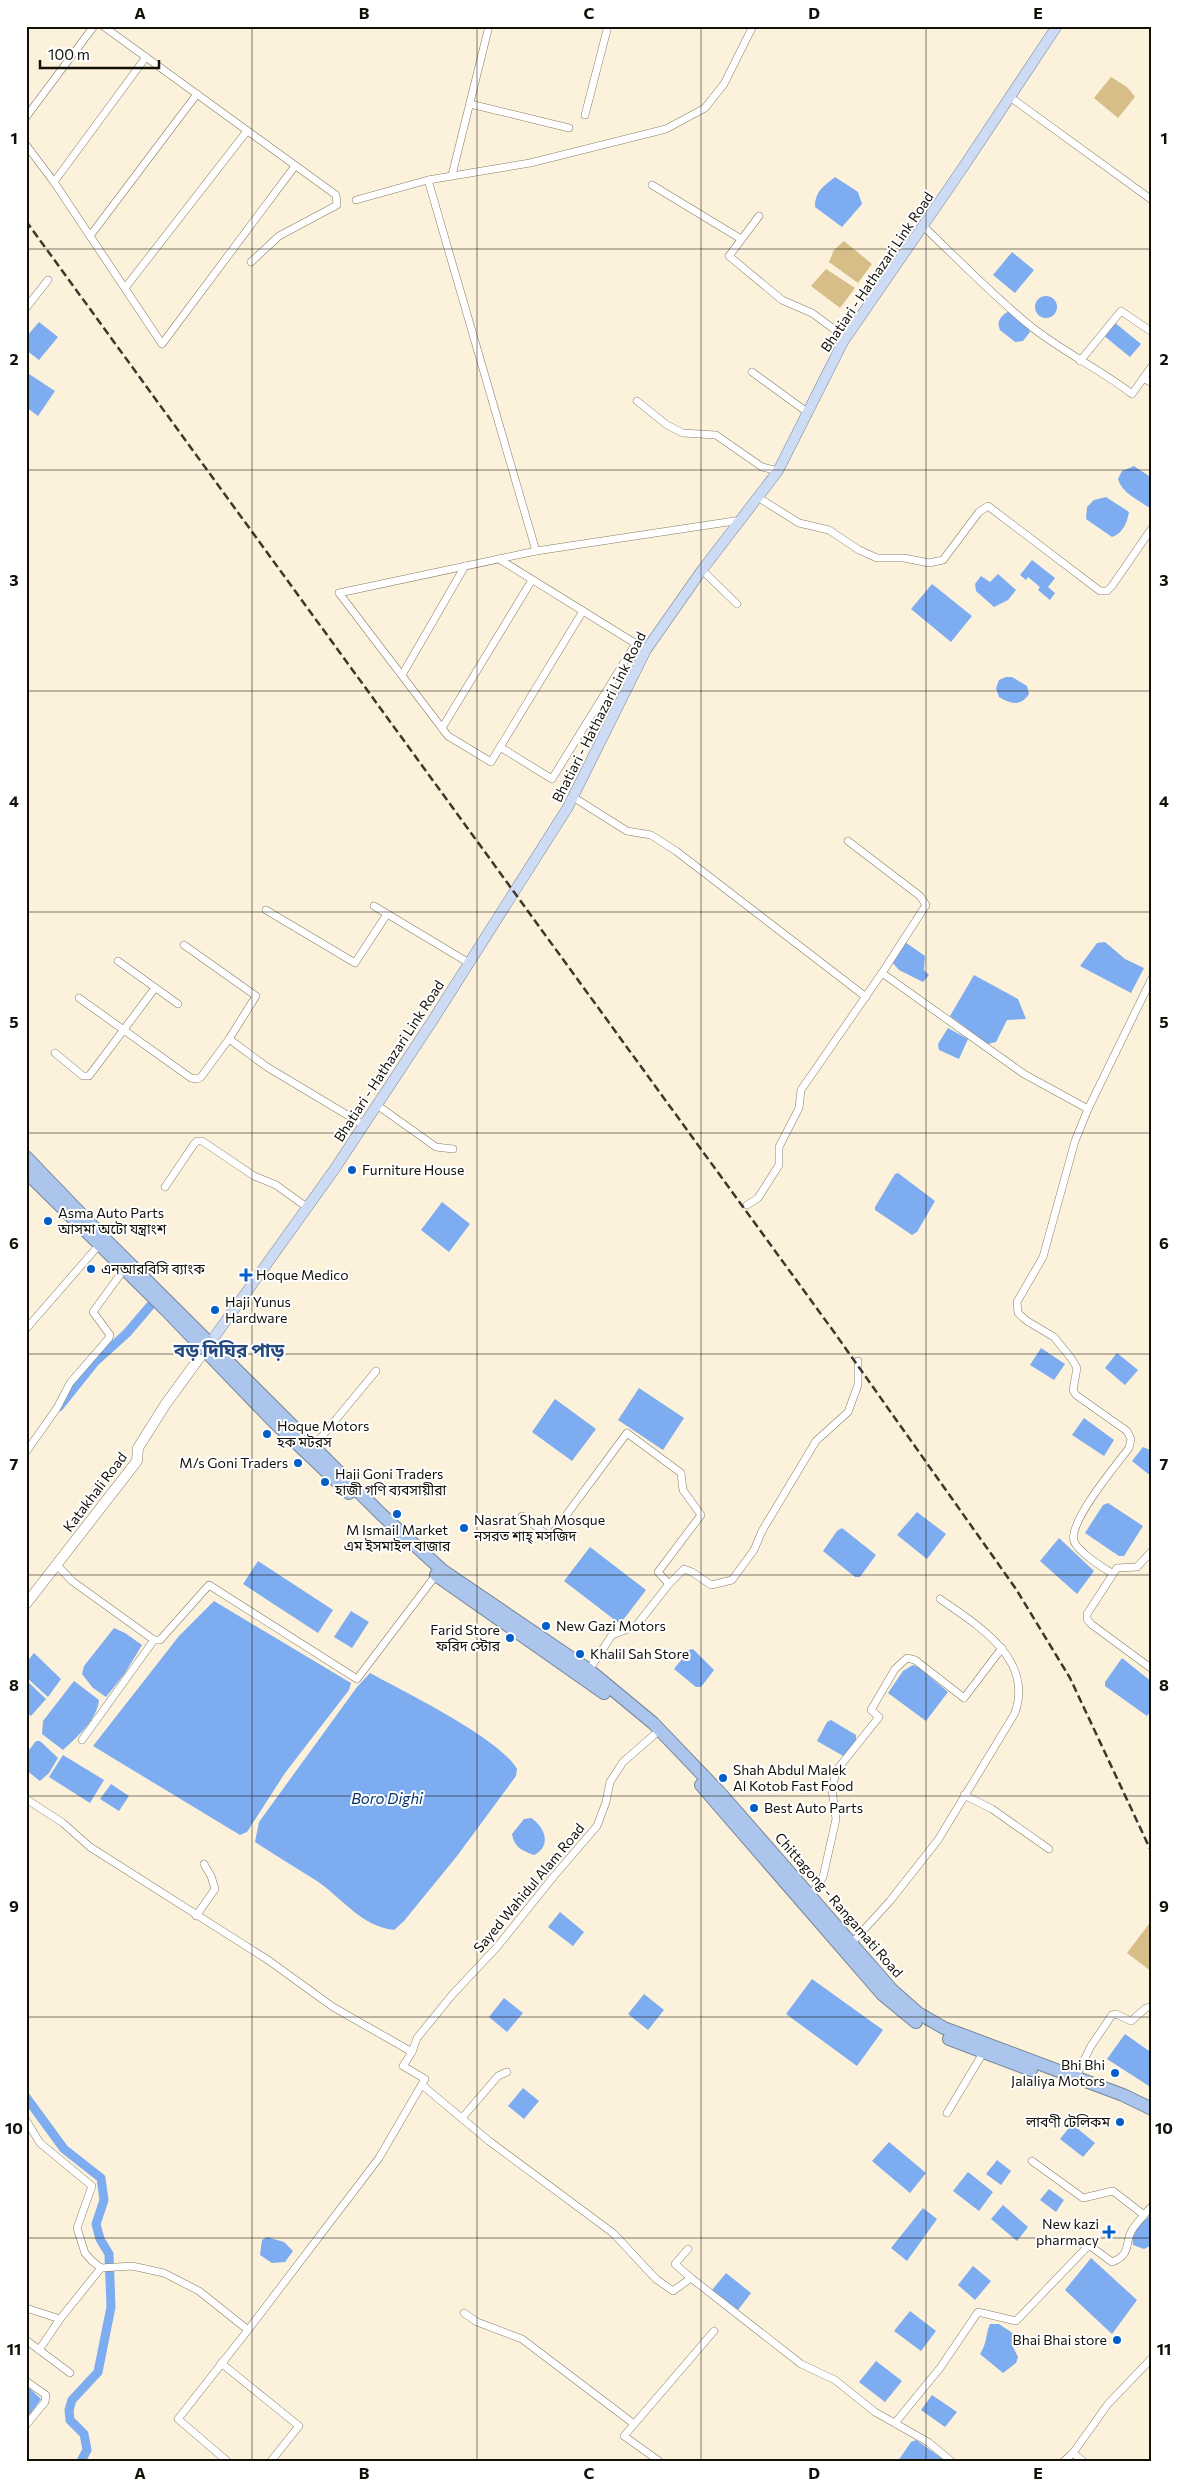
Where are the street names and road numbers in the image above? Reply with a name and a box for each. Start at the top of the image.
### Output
street label: Bhatiari - Hathazari Link Road [817,189,937,355]
street label: Bhatiari - Hathazari Link Road [548,629,649,805]
street label: Bhatiari - Hathazari Link Road [330,977,447,1145]
street label: Katakhali Road [59,1449,130,1535]
street label: Sayed Wahidul Alam Road [470,1820,588,1956]
street label: Chittagong - Rangamati Road [772,1829,907,1981]

